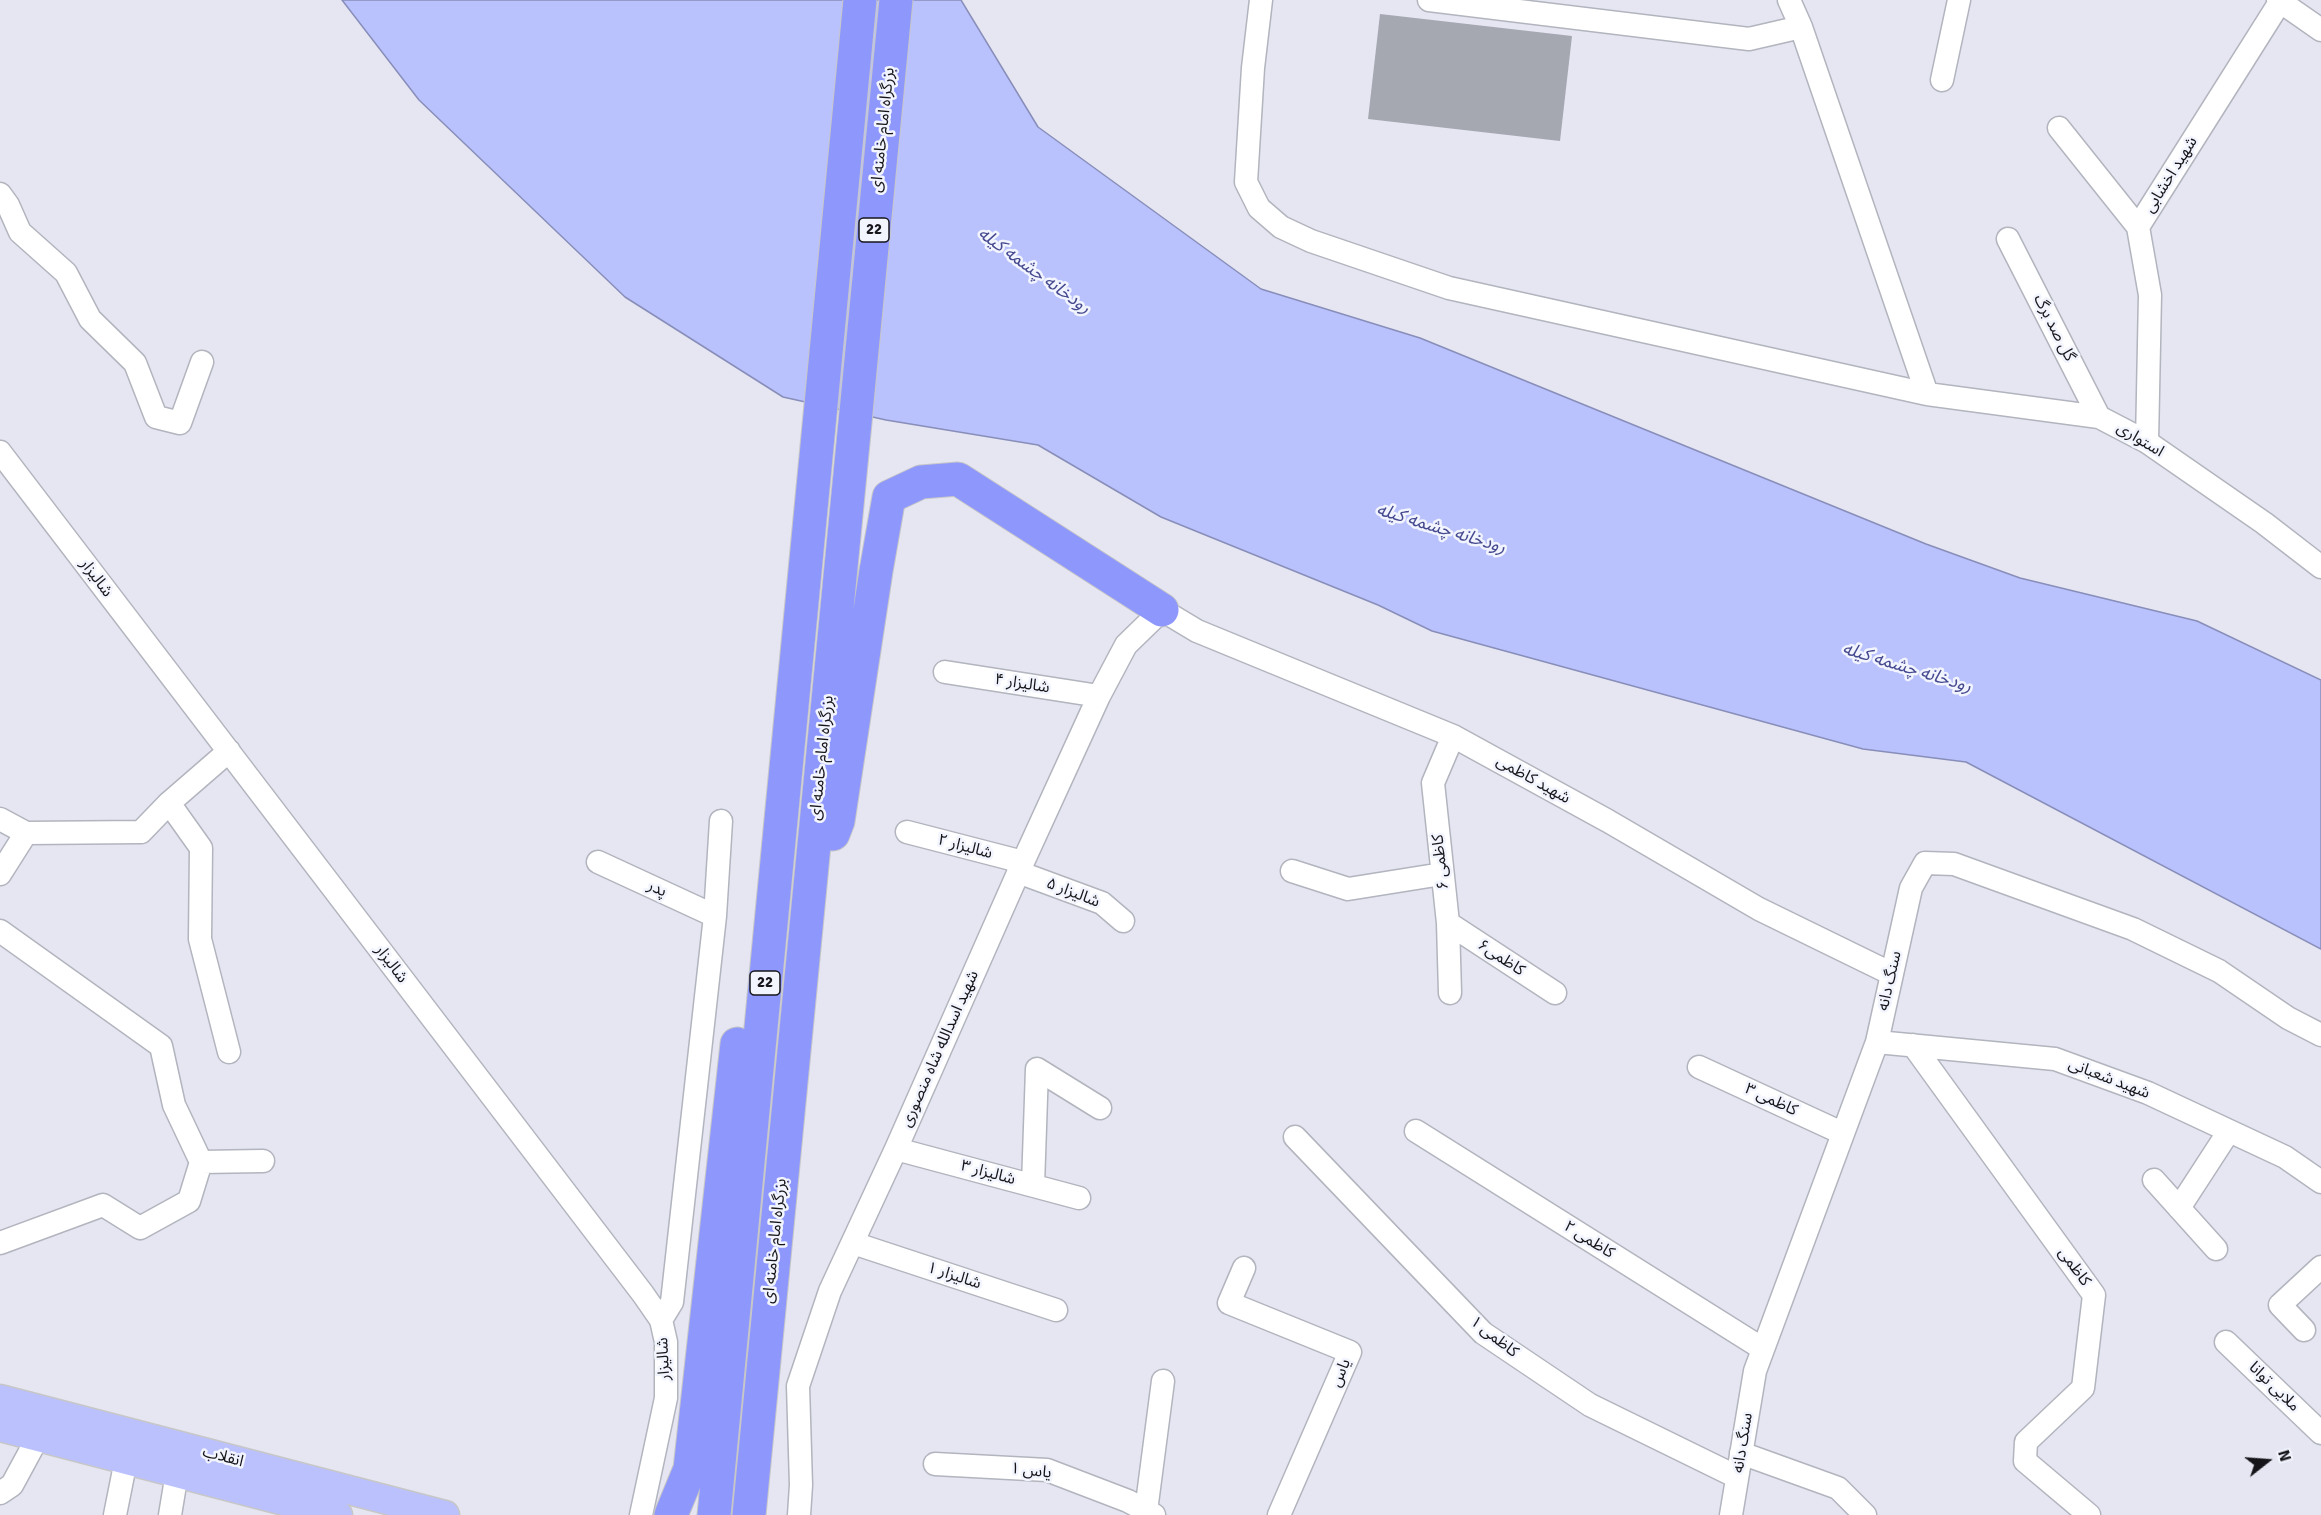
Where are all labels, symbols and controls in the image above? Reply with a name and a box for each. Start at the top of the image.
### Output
street label: بزرگراه امام خامنه ای [867,67,899,193]
street label: شهید اخشابی [2140,133,2202,217]
road number: 22 [859,218,889,242]
water label: رودخانه چشمه کیله [973,223,1095,319]
street label: گل صد برگ [2029,291,2079,365]
street label: استواری [2113,418,2167,462]
water label: رودخانه چشمه کیله [1374,499,1508,559]
street label: شالیزار [75,555,117,601]
water label: رودخانه چشمه کیله [1840,638,1974,698]
street label: شالیزار ۴ [993,670,1051,698]
street label: بزرگراه امام خامنه ای [806,695,838,821]
street label: شهید کاظمی [1493,752,1573,808]
street label: شالیزار ۲ [936,831,994,863]
street label: کاظمی ۶ [1429,833,1453,891]
street label: شالیزار ۵ [1044,874,1102,912]
street label: پدر [644,876,670,902]
street label: کاظمی۶ [1474,936,1528,980]
street label: شالیزار [370,941,412,987]
street label: سنگ دانه [1874,949,1906,1013]
street label: شهید اسدالله شاه منصوری [897,968,983,1130]
road number: 22 [750,971,780,995]
street label: شهید شعبانی [2066,1055,2152,1103]
street label: کاظمی ۳ [1742,1080,1800,1120]
street label: شالیزار ۳ [959,1157,1017,1189]
street label: بزرگراه امام خامنه ای [759,1178,791,1304]
street label: کاظمی ۲ [1560,1217,1618,1263]
street label: کاظمی [2054,1244,2094,1290]
street label: شالیزار ۱ [925,1258,983,1294]
street label: کاظمی ۱ [1466,1312,1522,1362]
street label: شالیزار [653,1337,675,1381]
street label: یاس [1327,1356,1355,1390]
street label: ملایی توانا [2245,1358,2303,1416]
street label: سنگ دانه [1729,1412,1757,1474]
north arrow [2237,1431,2297,1491]
street label: انقلاب [200,1442,246,1472]
text: N [2273,1447,2295,1464]
street label: یاس ۱ [1009,1459,1053,1483]

